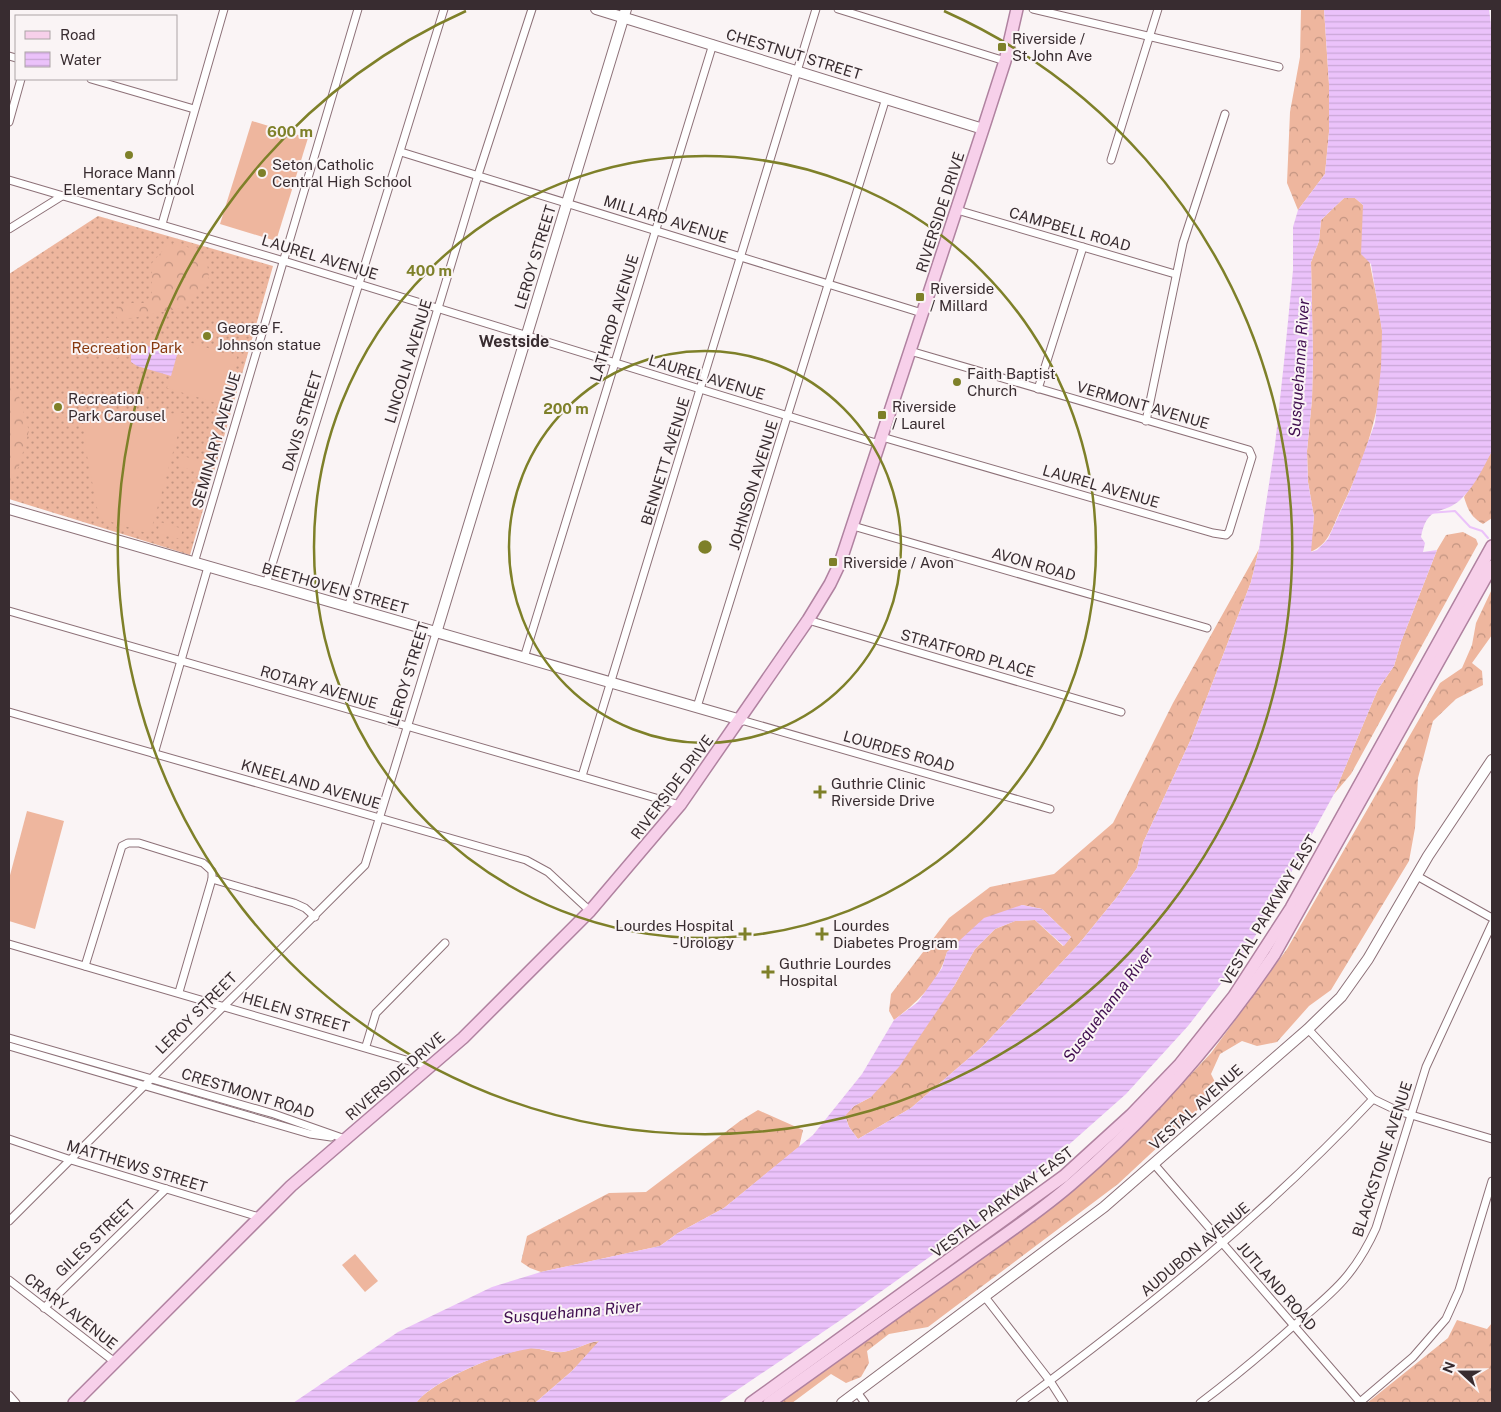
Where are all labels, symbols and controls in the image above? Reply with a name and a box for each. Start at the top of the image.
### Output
legend [15,15,178,80]
street label: CHESTNUT STREET [724,25,864,83]
text: Road [60,26,96,43]
place label: Riverside / St John Ave [1012,30,1092,64]
marker: Riverside / St John Ave [996,41,1008,53]
text: Water [60,51,102,68]
text: 600 m [267,123,313,140]
marker: Horace Mann Elementary School [123,149,135,161]
street label: RIVERSIDE DRIVE [913,150,967,274]
place label: Seton Catholic Central High School [272,156,412,190]
place label: Horace Mann Elementary School [63,164,195,198]
marker: Seton Catholic Central High School [256,167,268,179]
street label: MILLARD AVENUE [602,192,730,246]
street label: LEROY STREET [511,203,559,311]
street label: CAMPBELL ROAD [1007,204,1133,254]
street label: LAUREL AVENUE [260,231,380,283]
street label: LATHROP AVENUE [587,252,641,384]
text: 400 m [406,262,452,279]
place label: Riverside / Millard [930,280,994,314]
marker: Riverside / Millard [914,291,926,303]
street label: LINCOLN AVENUE [381,297,435,425]
water label: Susquehanna River [1285,297,1313,438]
place label: George F. Johnson statue [217,319,321,353]
marker: George F. Johnson statue [201,330,213,342]
district label: Westside [479,332,549,351]
park label: Recreation Park [72,339,182,356]
street label: LAUREL AVENUE [647,351,767,403]
place label: Faith Baptist Church [967,365,1056,399]
street label: DAVIS STREET [279,369,325,473]
street label: SEMINARY AVENUE [188,370,244,510]
marker: Faith Baptist Church [951,376,963,388]
street label: VERMONT AVENUE [1075,378,1211,432]
place label: Recreation Park Carousel [68,390,166,424]
street label: BENNETT AVENUE [637,395,693,527]
place label: Riverside / Laurel [892,398,956,432]
text: 200 m [543,400,589,417]
marker: Recreation Park Carousel [52,401,64,413]
marker: Riverside / Laurel [876,409,888,421]
street label: JOHNSON AVENUE [725,418,781,552]
street label: LAUREL AVENUE [1041,461,1161,511]
centre of rings [696,538,714,556]
street label: AVON ROAD [990,544,1078,584]
place label: Riverside / Avon [843,554,954,571]
marker: Riverside / Avon [827,556,839,568]
street label: BEETHOVEN STREET [260,559,410,617]
street label: LEROY STREET [384,620,432,728]
street label: STRATFORD PLACE [899,626,1037,680]
street label: ROTARY AVENUE [258,662,380,712]
street label: LOURDES ROAD [841,727,957,775]
street label: RIVERSIDE DRIVE [627,732,717,842]
street label: KNEELAND AVENUE [239,756,383,812]
place label: Guthrie Clinic Riverside Drive [831,775,935,809]
marker: Guthrie Clinic Riverside Drive [813,785,827,799]
street label: VESTAL PARKWAY EAST [1217,832,1321,988]
place label: Lourdes Hospital - Urology [615,917,734,951]
place label: Lourdes Diabetes Program [833,917,958,951]
marker: Lourdes Hospital - Urology [738,927,752,941]
marker: Lourdes Diabetes Program [815,927,829,941]
water label: Susquehanna River [1059,943,1158,1066]
place label: Guthrie Lourdes Hospital [779,955,891,989]
marker: Guthrie Lourdes Hospital [761,965,775,979]
street label: LEROY STREET [152,969,240,1057]
street label: HELEN STREET [240,989,352,1035]
street label: RIVERSIDE DRIVE [342,1028,448,1124]
street label: VESTAL AVENUE [1146,1061,1246,1153]
street label: CRESTMONT ROAD [179,1065,317,1121]
street label: BLACKSTONE AVENUE [1349,1079,1415,1239]
street label: MATTHEWS STREET [65,1137,209,1196]
street label: VESTAL PARKWAY EAST [928,1143,1076,1261]
street label: GILES STREET [52,1196,138,1280]
street label: AUDUBON AVENUE [1137,1198,1253,1300]
street label: JUTLAND ROAD [1234,1238,1320,1334]
street label: CRARY AVENUE [21,1269,121,1353]
water label: Susquehanna River [502,1296,643,1327]
north arrow [1436,1347,1486,1397]
text: N [1439,1359,1458,1375]

